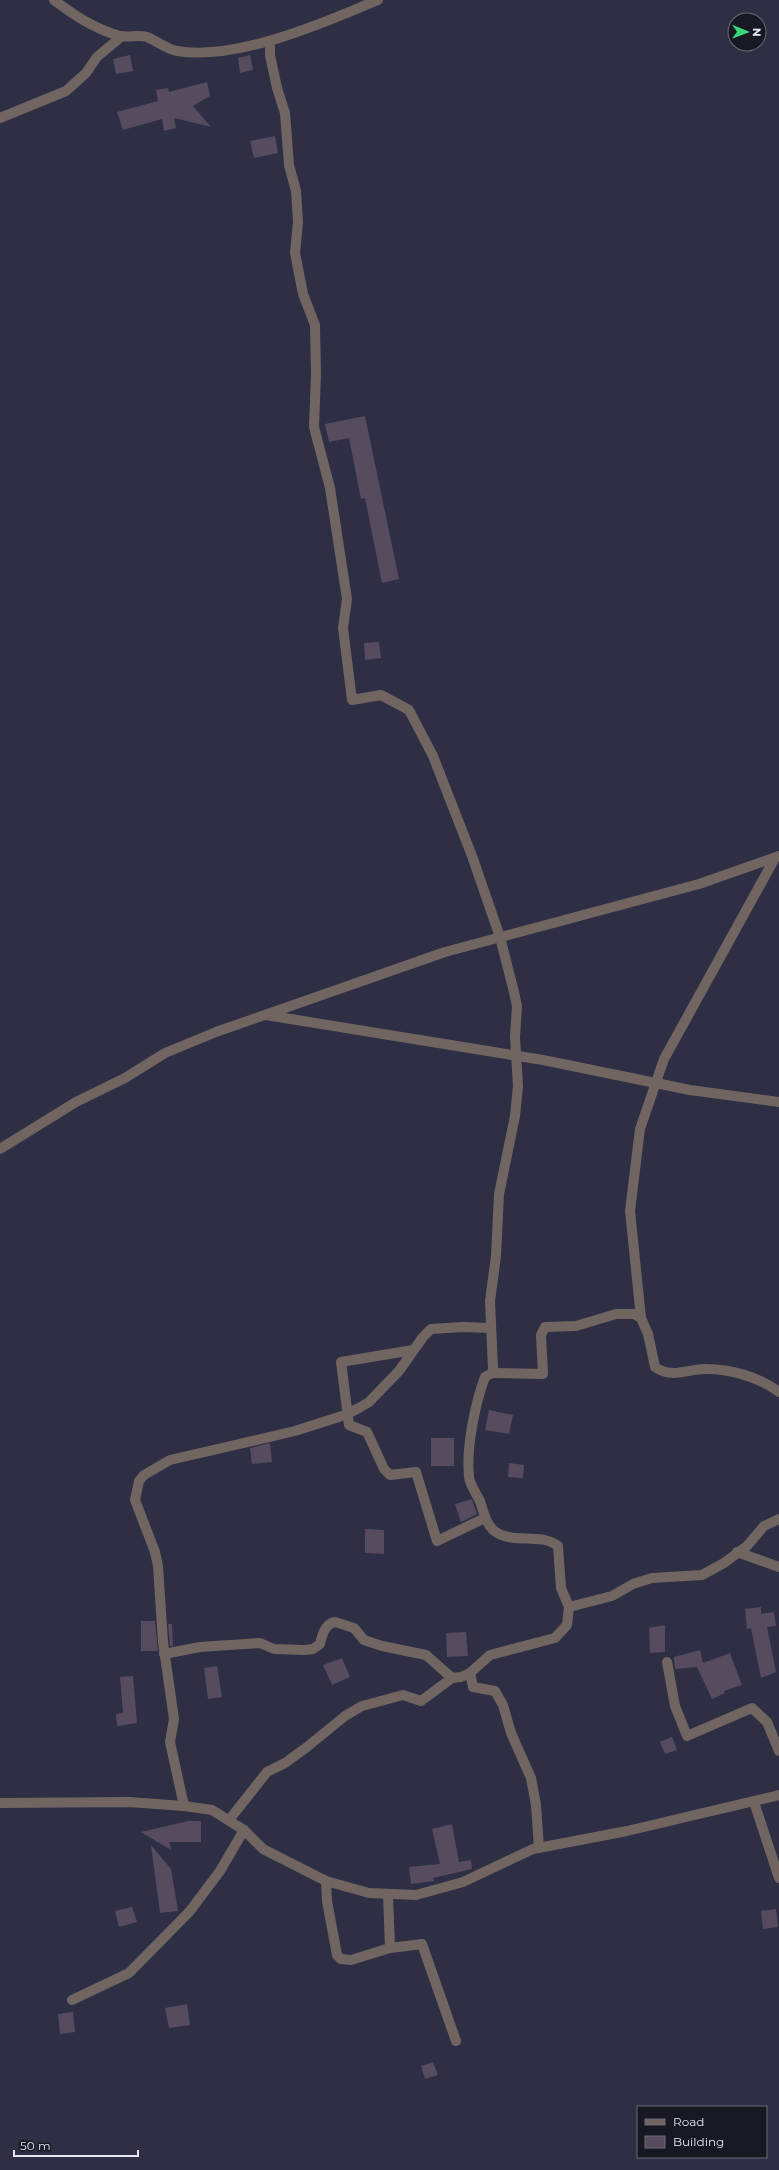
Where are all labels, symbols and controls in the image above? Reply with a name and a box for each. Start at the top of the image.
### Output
north arrow [727,12,767,52]
text: N [750,28,764,37]
legend [637,2106,767,2158]
text: Road [673,2114,704,2129]
scale bar [14,2132,138,2158]
text: Building [673,2134,724,2149]
text: 50 m [20,2138,51,2153]

